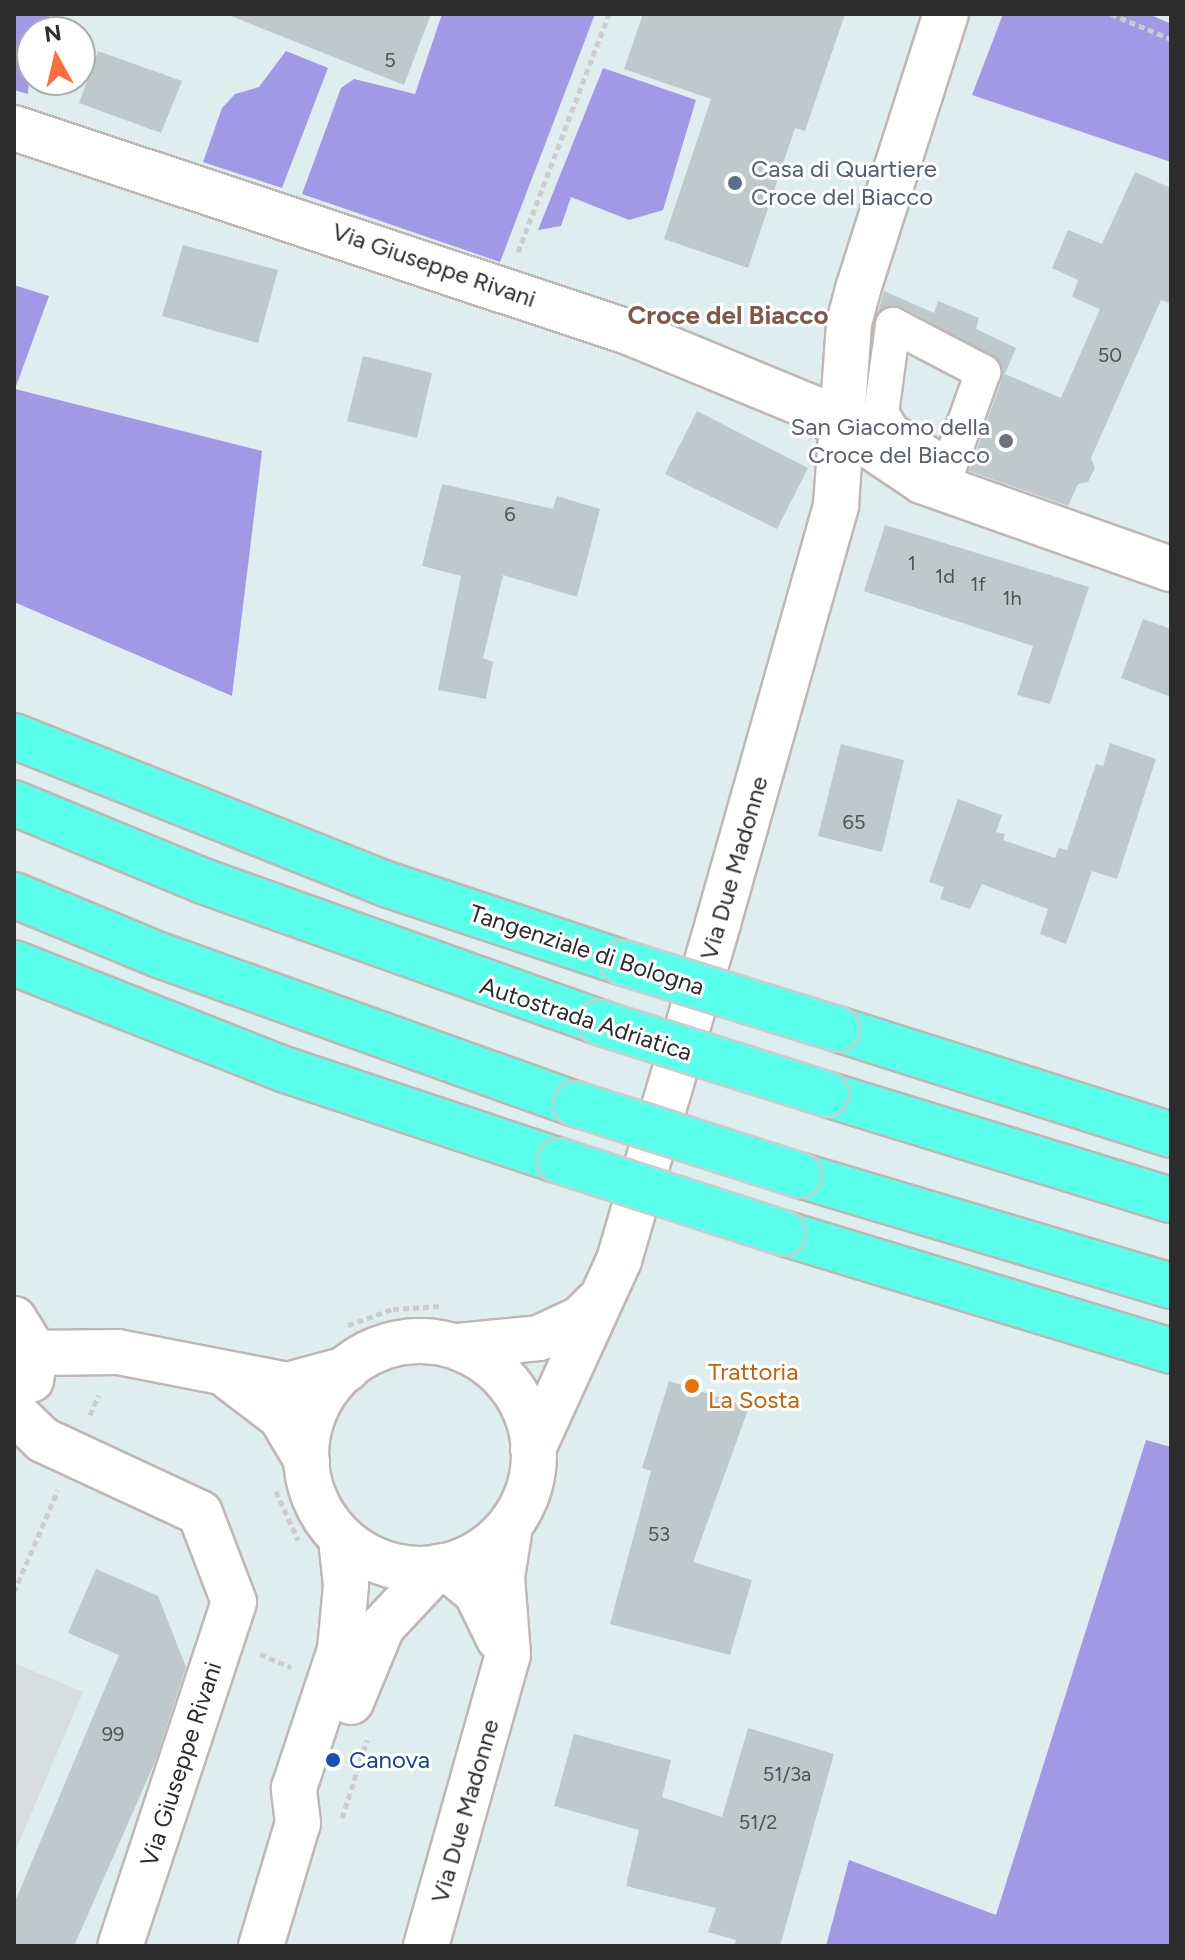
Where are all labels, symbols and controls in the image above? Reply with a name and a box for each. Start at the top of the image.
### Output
north arrow [16,16,96,96]
text: N [43,19,63,48]
house number: 5 [384,48,396,72]
place label: Casa di Quartiere Croce del Biacco [751,155,937,211]
marker: Casa di Quartiere Croce del Biacco [726,174,744,192]
street label: Via Giuseppe Rivani [328,217,540,313]
district label: Croce del Biacco [627,300,829,332]
house number: 50 [1098,343,1122,367]
place label: San Giacomo della Croce del Biacco [791,413,990,469]
marker: San Giacomo della Croce del Biacco [997,432,1015,450]
house number: 6 [504,502,516,526]
house number: 1 [908,551,916,575]
house number: 1d [935,564,955,588]
house number: 1f [970,572,986,596]
house number: 1h [1002,586,1022,610]
street label: Via Due Madonne [694,773,774,963]
house number: 65 [843,810,865,834]
street label: Tangenziale di Bologna [466,898,708,1002]
street label: Autostrada Adriatica [476,971,696,1067]
place label: Trattoria La Sosta [708,1358,800,1414]
marker: Trattoria La Sosta [683,1377,701,1395]
house number: 53 [648,1522,670,1546]
street label: Via Giuseppe Rivani [134,1658,228,1870]
street label: Via Due Madonne [425,1716,505,1906]
house number: 99 [102,1722,124,1746]
place label: Canova [349,1746,430,1774]
marker: Canova [324,1751,342,1769]
house number: 51/3a [763,1762,811,1786]
house number: 51/2 [739,1810,777,1834]

